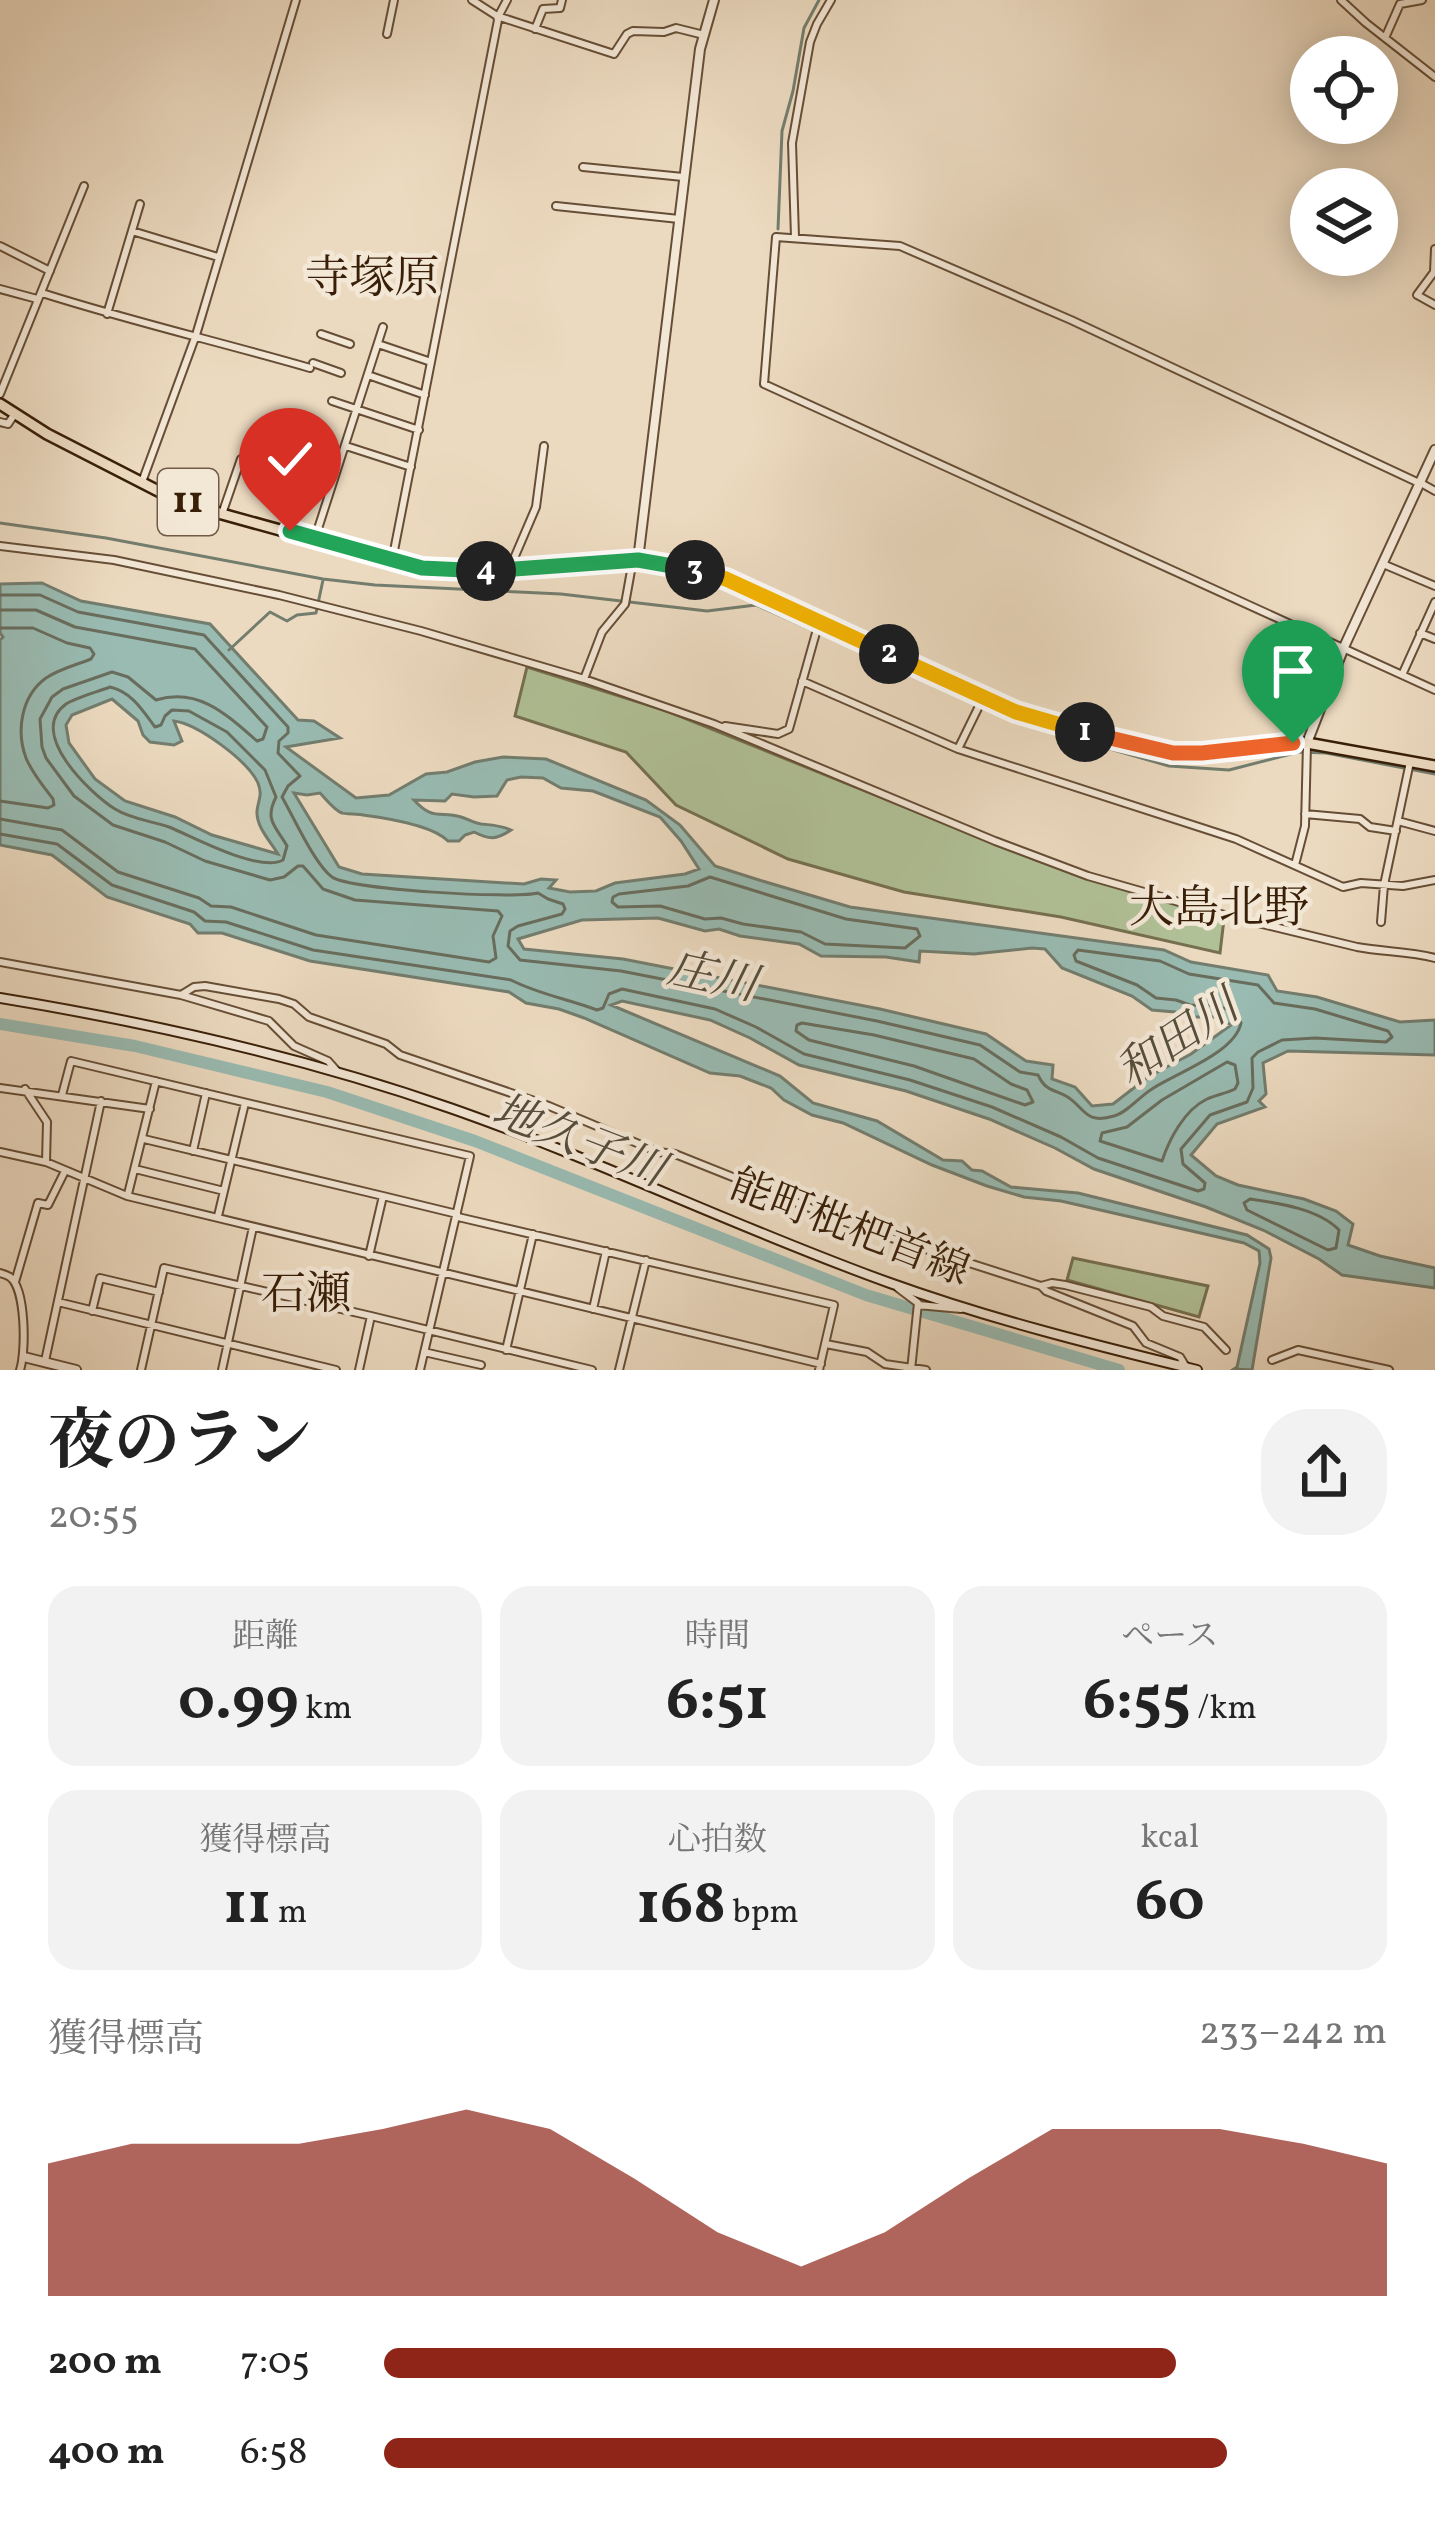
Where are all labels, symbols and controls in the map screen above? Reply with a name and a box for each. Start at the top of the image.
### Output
map controls [1290,36,1398,276]
button: locate [1290,36,1398,144]
button: layers [1290,168,1398,276]
district label: 寺塚原 [304,249,440,312]
pin [239,408,341,531]
icon: check [257,426,323,492]
road number: 11 [158,469,218,535]
pin: 3 [665,540,725,600]
pin: 4 [456,541,516,601]
text: 3 [687,547,703,593]
text: 4 [476,548,496,594]
pin [1242,620,1344,743]
pin: 2 [859,624,919,684]
text: 2 [880,631,898,677]
icon: arrive [1260,638,1326,704]
pin: 1 [1055,702,1115,762]
text: 1 [1078,709,1092,755]
district label: 大島北野 [1129,879,1309,942]
water label: 庄川 [661,939,767,1020]
water label: 和田川 [1105,974,1257,1105]
water label: 地久子川 [483,1081,678,1206]
street label: 能町枇杷首線 [721,1157,977,1303]
district label: 石瀬 [261,1265,351,1328]
text: 夜のラン [48,1399,312,1491]
button: share [1261,1409,1387,1535]
text: 20:55 [48,1490,139,1544]
text: 距離 [232,1615,298,1661]
text: 時間 [684,1615,750,1661]
text: ペース [1121,1615,1219,1661]
text: 0.99 [178,1661,299,1744]
text: 6:51 [666,1661,769,1744]
text: 6:55 [1083,1661,1191,1744]
text: km [299,1687,352,1733]
text: /km [1191,1687,1257,1733]
text: kcal [1141,1816,1199,1862]
text: 獲得標高 [199,1819,331,1865]
text: 心拍数 [668,1819,767,1865]
text: 60 [1135,1862,1205,1945]
text: 11 [223,1865,271,1948]
text: 168 [636,1865,726,1948]
text: m [271,1891,307,1937]
text: bpm [726,1891,799,1937]
text: 233–242 m [1199,2006,1387,2060]
text: 獲得標高 [48,2014,204,2068]
text: 200 m [48,2336,162,2390]
text: 7:05 [240,2336,310,2390]
text: 400 m [48,2426,165,2480]
text: 6:58 [240,2426,308,2480]

